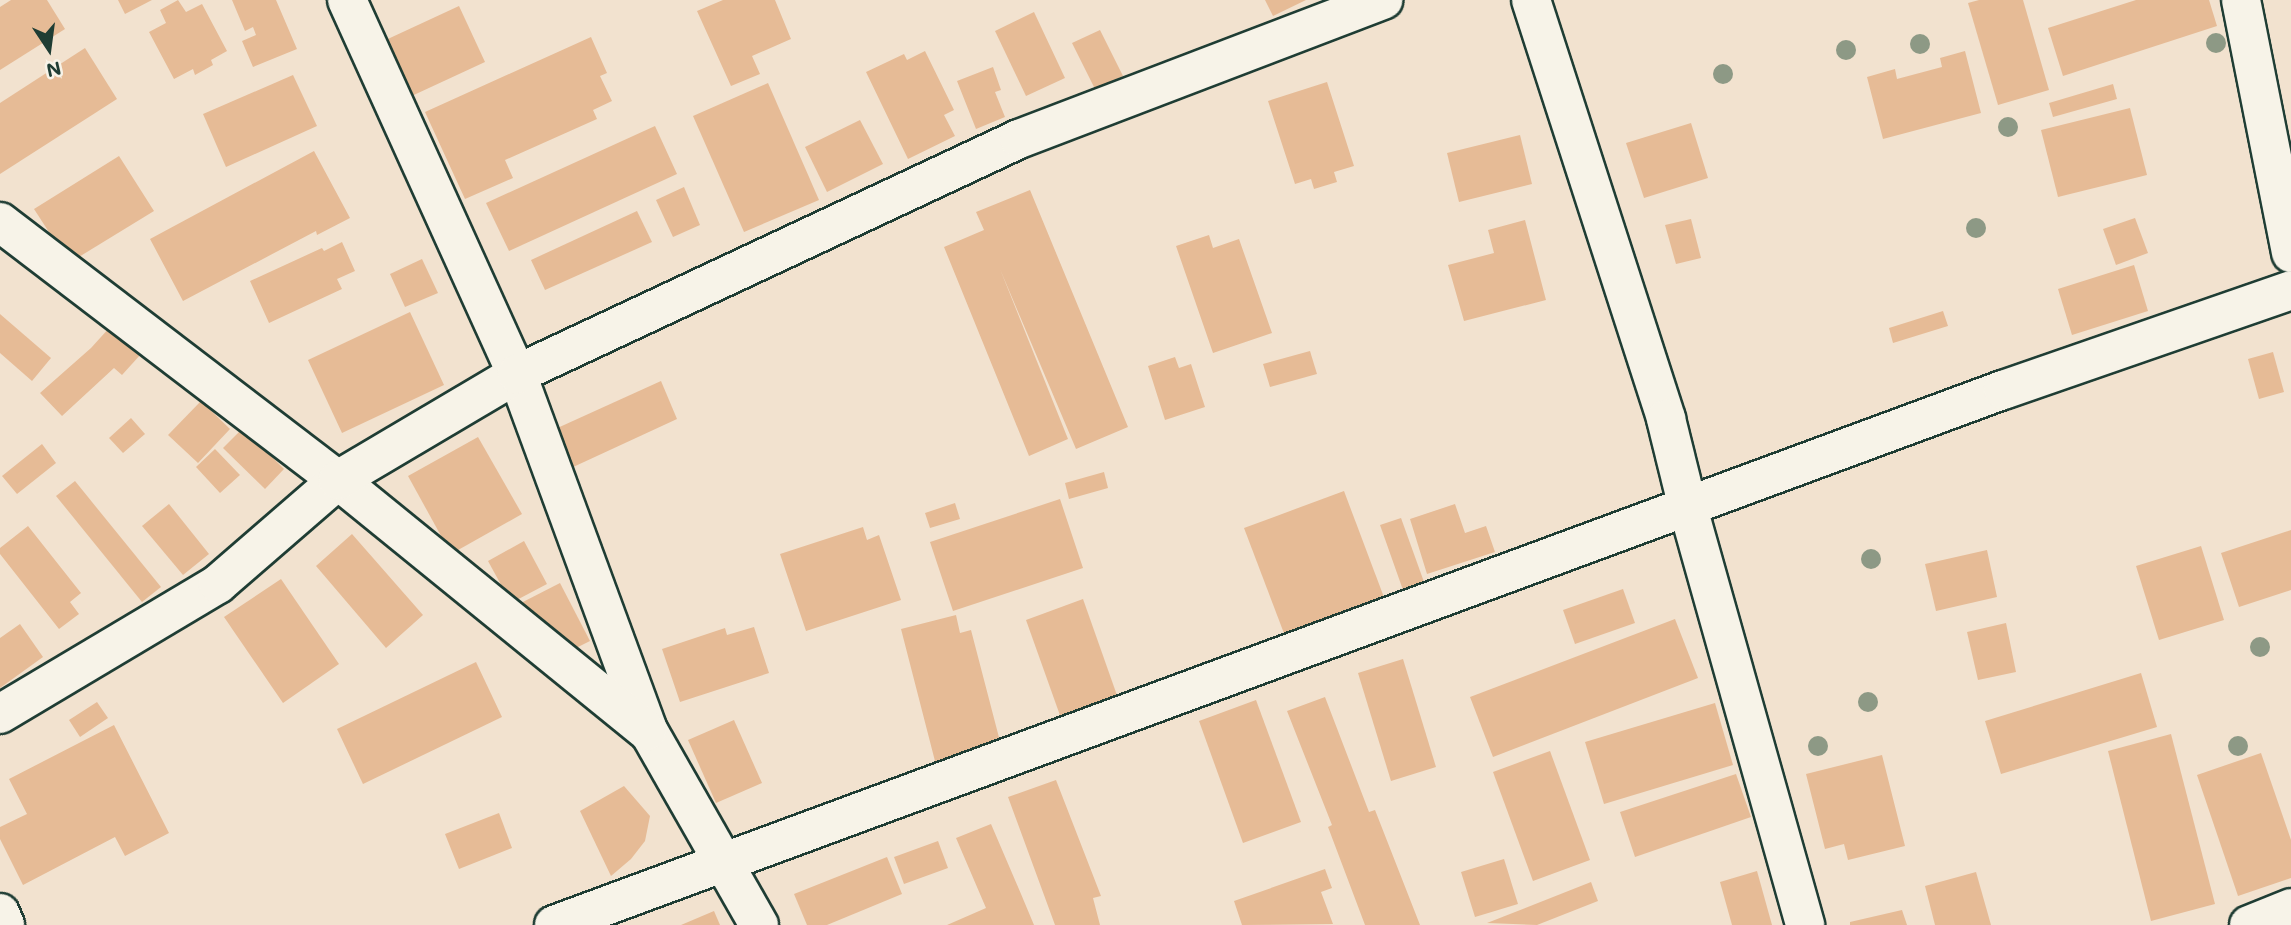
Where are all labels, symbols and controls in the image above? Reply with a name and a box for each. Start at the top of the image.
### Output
north arrow [14,14,84,84]
text: N [44,56,64,84]

